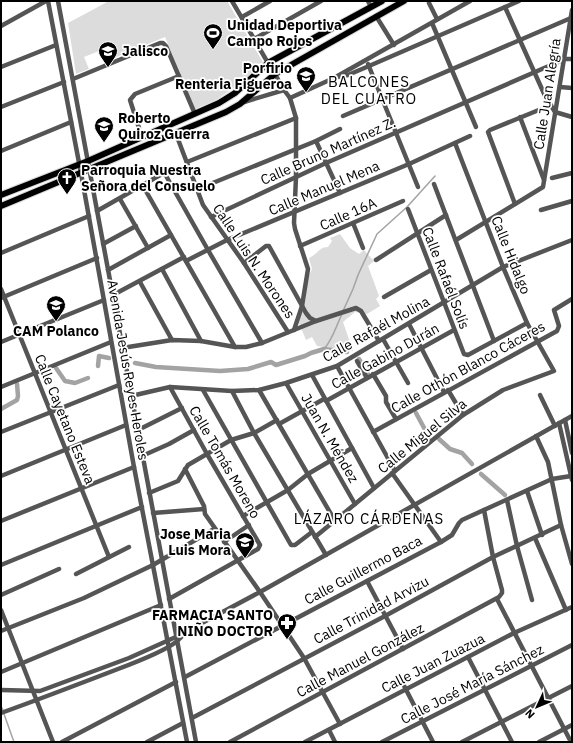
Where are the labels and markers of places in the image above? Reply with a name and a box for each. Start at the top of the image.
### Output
place label: Unidad Deportiva Campo Rojos [227,16,342,50]
sports icon: Unidad Deportiva Campo Rojos [202,22,224,50]
school or university icon: Jalisco [97,40,119,68]
place label: Jalisco [122,42,168,60]
place label: Porfirio Renteria Figueroa [175,59,292,93]
school or university icon: Porfirio Renteria Figueroa [295,65,317,93]
place label: Roberto Quiroz Guerra [118,109,210,143]
school or university icon: Roberto Quiroz Guerra [93,115,115,143]
place label: Parroquia Nuestra Señora del Consuelo [81,161,215,195]
church icon: Parroquia Nuestra Señora del Consuelo [56,167,78,195]
school or university icon: CAM Polanco [45,294,67,322]
place label: CAM Polanco [13,322,99,340]
place label: Jose Maria Luis Mora [160,525,231,559]
school or university icon: Jose Maria Luis Mora [234,531,256,559]
place label: FARMACIA SANTO NIÑO DOCTOR [152,606,273,640]
pharmacy icon: FARMACIA SANTO NIÑO DOCTOR [276,612,298,640]

